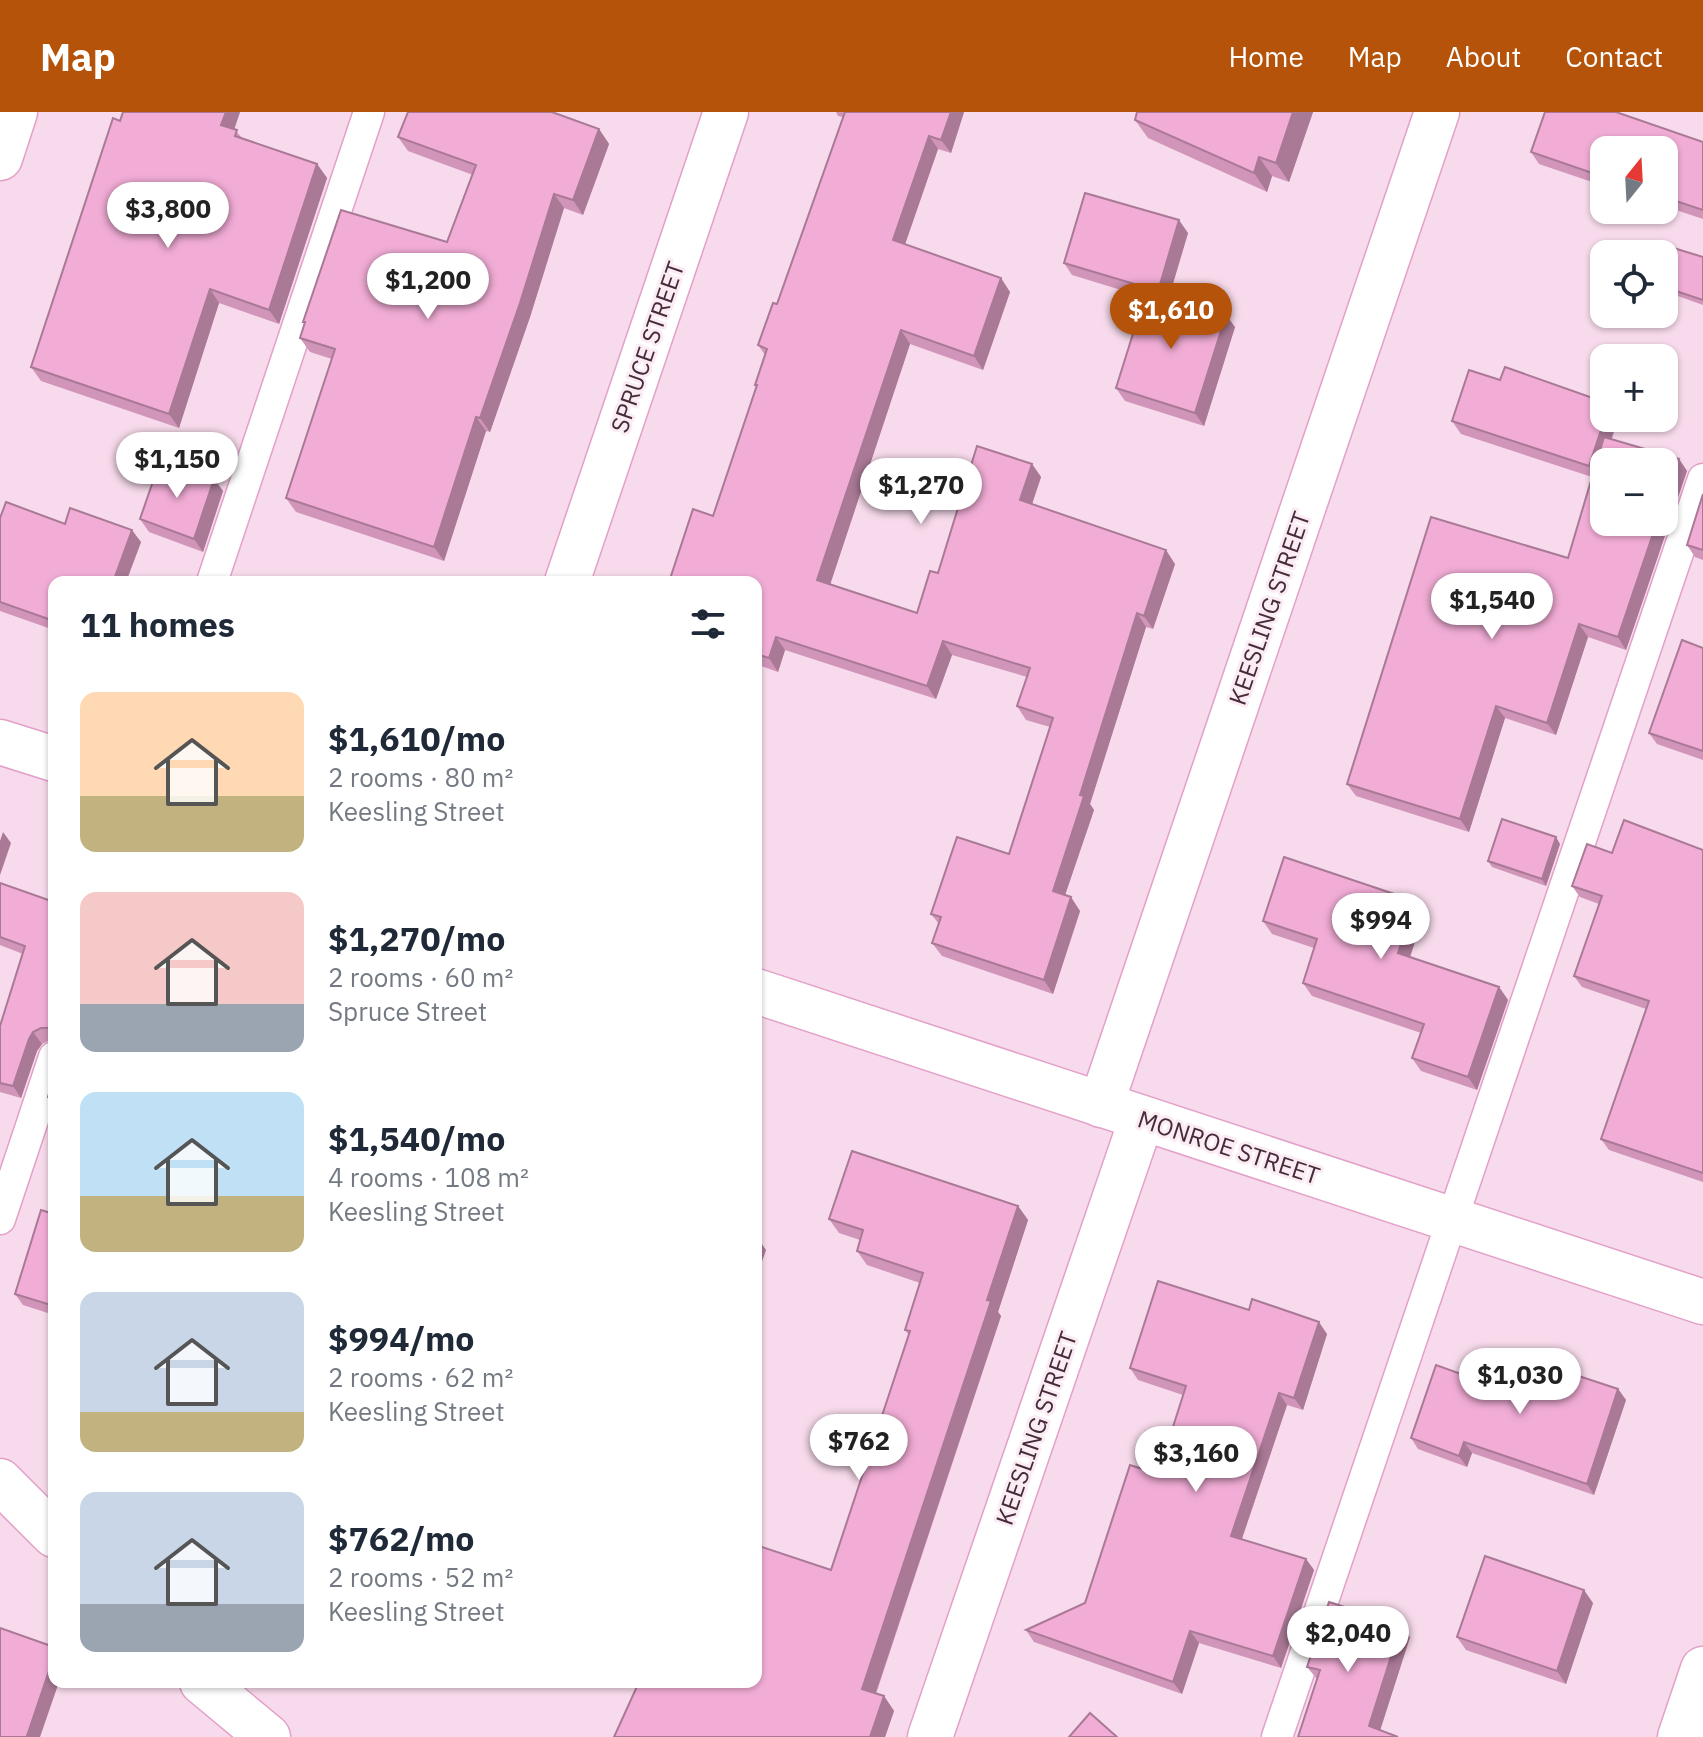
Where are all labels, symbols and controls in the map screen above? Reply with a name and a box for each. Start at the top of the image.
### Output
text: Map [40,32,116,81]
text: Home [1228,38,1304,75]
text: Map [1348,38,1402,75]
text: About [1446,38,1521,75]
text: Contact [1565,38,1663,75]
north arrow [1590,136,1678,224]
map controls [1590,136,1678,536]
pin: $3,800 [103,182,233,250]
text: $3,800 [125,191,211,225]
button: locate [1590,240,1678,328]
pin: $1,200 [363,253,493,321]
street label: SPRUCE STREET [603,257,691,437]
text: $1,200 [385,262,471,296]
pin: $1,610 [1106,283,1236,351]
text: $1,610 [1128,292,1214,326]
button: + [1590,344,1678,432]
pin: $1,150 [112,432,242,500]
text: $1,150 [134,441,220,475]
button: − [1590,448,1678,536]
pin: $1,270 [856,458,986,526]
text: $1,270 [878,467,964,501]
street label: KEESLING STREET [1221,507,1317,709]
pin: $1,540 [1427,573,1557,641]
text: $1,540 [1449,582,1535,616]
text: 11 homes [80,602,235,646]
icon: filters [686,602,730,646]
text: $1,610/mo [328,716,505,760]
icon: home [144,724,240,820]
text: 2 rooms · 80 m² [328,760,513,794]
text: Keesling Street [328,794,505,828]
pin: $994 [1334,893,1428,961]
text: $994 [1350,902,1412,936]
text: $1,270/mo [328,916,505,960]
icon: home [144,924,240,1020]
text: 2 rooms · 60 m² [328,960,513,994]
text: Spruce Street [328,994,487,1028]
street label: MONROE STREET [1134,1102,1324,1192]
text: $1,540/mo [328,1116,505,1160]
icon: home [144,1124,240,1220]
text: 4 rooms · 108 m² [328,1160,529,1194]
text: Keesling Street [328,1194,505,1228]
text: $994/mo [328,1316,475,1360]
icon: home [144,1324,240,1420]
street label: KEESLING STREET [988,1327,1084,1529]
pin: $1,030 [1455,1348,1585,1416]
text: $1,030 [1477,1357,1563,1391]
text: 2 rooms · 62 m² [328,1360,513,1394]
text: Keesling Street [328,1394,505,1428]
pin: $762 [812,1414,906,1482]
text: $762 [828,1423,890,1457]
pin: $3,160 [1131,1426,1261,1494]
text: $3,160 [1153,1435,1239,1469]
text: $762/mo [328,1516,475,1560]
icon: home [144,1524,240,1620]
text: 2 rooms · 52 m² [328,1560,513,1594]
text: Keesling Street [328,1594,505,1628]
pin: $2,040 [1283,1606,1413,1674]
text: $2,040 [1305,1615,1391,1649]

